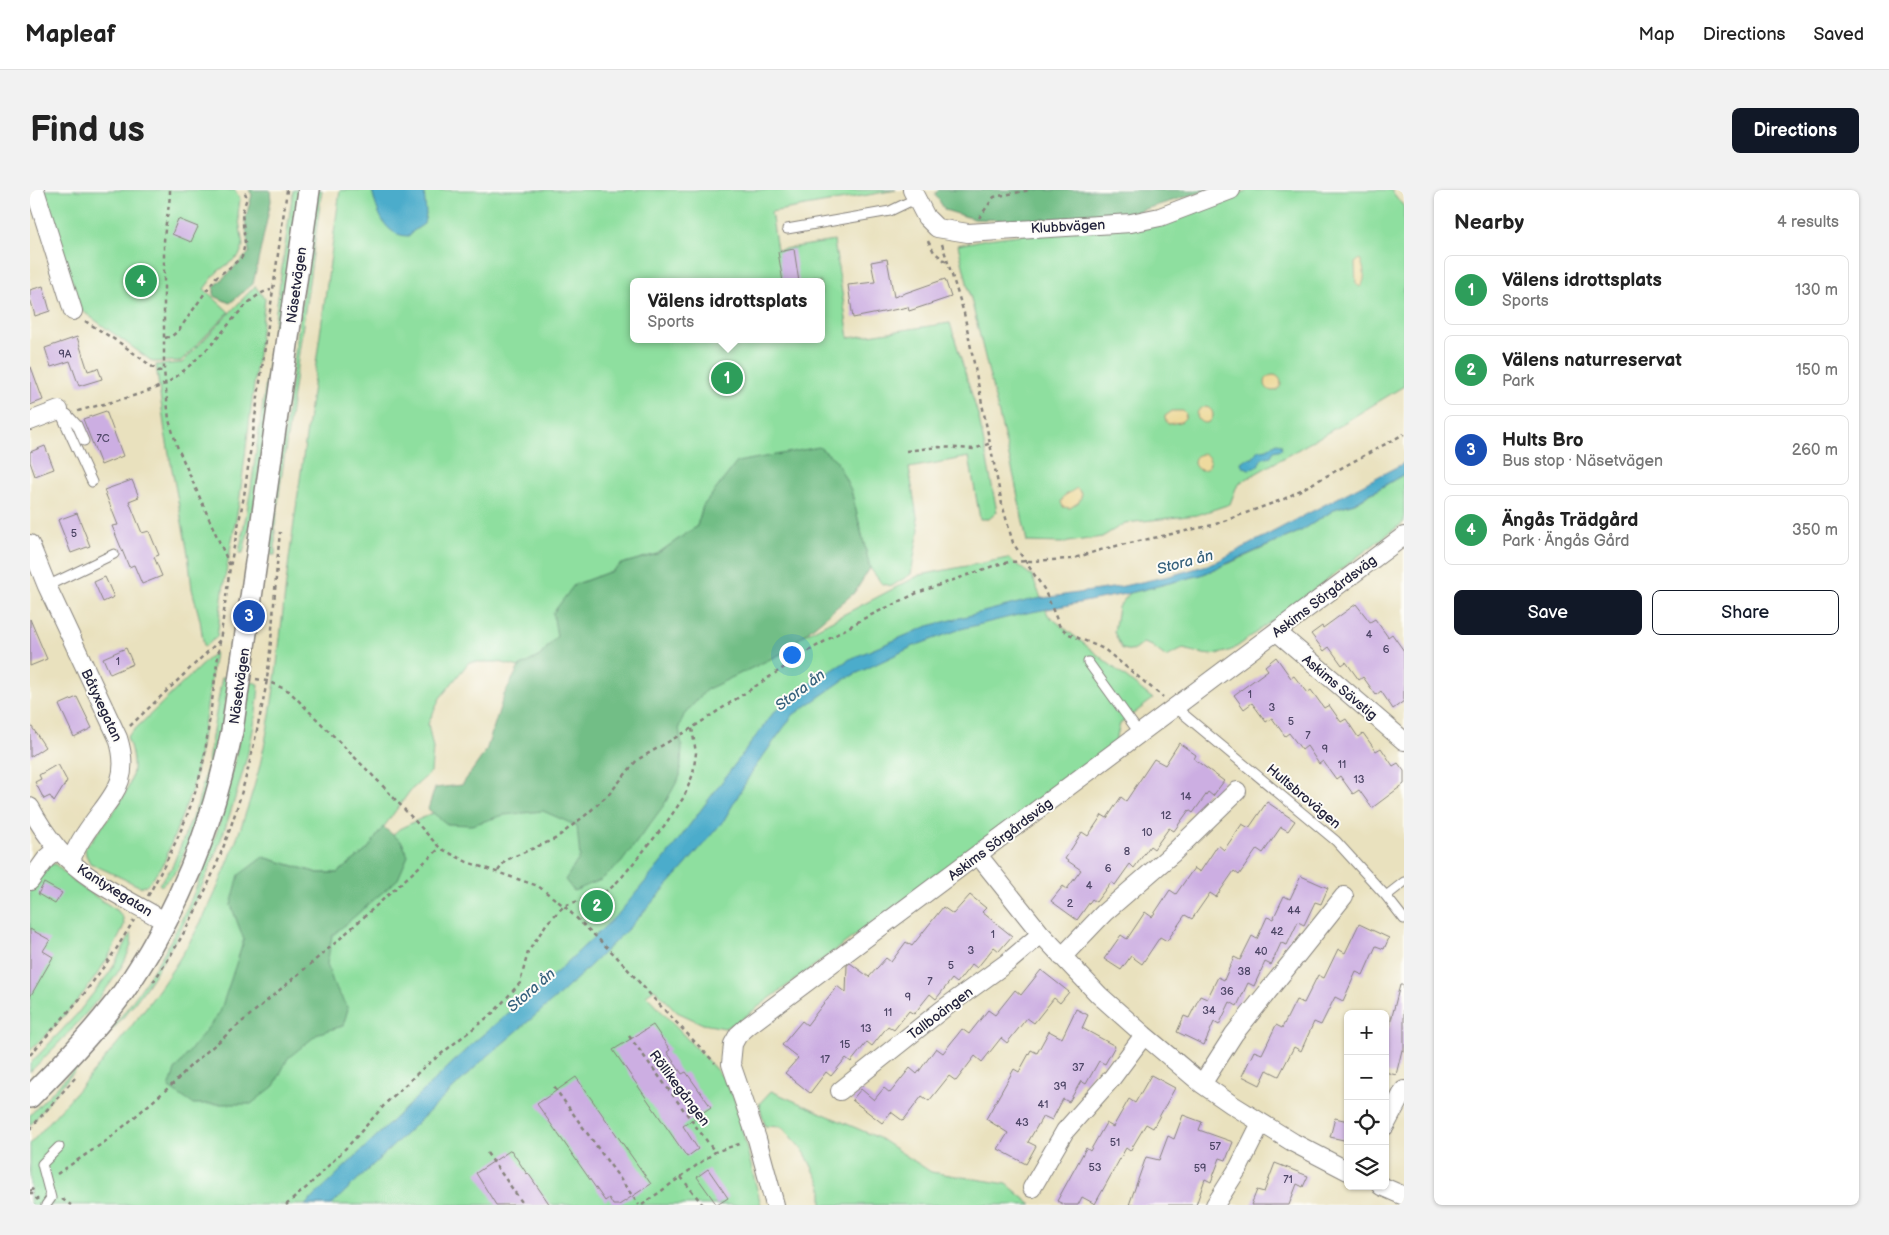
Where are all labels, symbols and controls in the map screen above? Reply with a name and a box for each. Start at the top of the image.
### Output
text: Mapleaf [25,20,116,49]
text: Map [1639,24,1675,45]
text: Directions [1703,24,1785,45]
text: Saved [1813,24,1864,45]
button: Directions [1732,108,1859,153]
text: Find us [30,109,145,152]
text: Nearby [1454,210,1524,235]
text: 4 results [1777,213,1839,232]
street label: Klubbvägen [1030,216,1106,237]
street label: Näsetvägen [283,246,310,324]
pin: 4 [125,262,157,300]
text: Välens idrottsplats [1502,269,1662,292]
popup [630,278,825,343]
text: 1 [1468,281,1474,300]
text: 130 m [1795,281,1838,300]
text: Välens idrottsplats [648,290,807,313]
text: Sports [1502,292,1549,311]
text: Sports [648,313,694,332]
house number: 9A [58,348,72,361]
text: Välens naturreservat [1502,349,1682,372]
pin: 1 [711,359,743,397]
text: 2 [1466,361,1476,380]
text: 150 m [1796,361,1838,380]
text: Park [1502,372,1534,391]
text: Hults Bro [1502,429,1584,452]
house number: 7C [96,432,110,445]
text: 3 [1466,441,1476,460]
text: 260 m [1792,441,1838,460]
text: Bus stop · Näsetvägen [1502,452,1663,471]
text: Ängås Trädgård [1502,509,1638,532]
text: 4 [1466,521,1476,540]
text: 350 m [1792,521,1838,540]
house number: 5 [71,527,77,540]
text: Park · Ängås Gård [1502,532,1629,551]
water label: Stora ån [1155,546,1215,579]
street label: Askims Sörgårdsväg [1269,552,1380,641]
button: Save [1454,590,1642,635]
button: Share [1652,590,1839,635]
pin: 3 [233,597,265,635]
house number: 4 [1366,628,1373,641]
your location [779,642,805,668]
house number: 6 [1383,643,1390,656]
street label: Näsetvägen [226,647,253,725]
street label: Askims Sävstig [1299,651,1381,724]
house number: 1 [116,655,120,668]
street label: Båtyxegatan [77,666,126,744]
water label: Stora ån [772,666,829,715]
house number: 1 [1248,688,1252,701]
house number: 3 [1269,701,1276,714]
house number: 5 [1288,715,1294,728]
house number: 7 [1305,729,1311,742]
house number: 9 [1322,743,1328,756]
house number: 11 [1338,758,1346,771]
street label: Hultsbrovägen [1263,760,1344,832]
house number: 13 [1353,773,1365,786]
house number: 14 [1181,790,1192,803]
street label: Askims Sörgårdsväg [945,795,1056,884]
house number: 12 [1161,809,1172,822]
house number: 10 [1142,826,1153,839]
house number: 8 [1124,845,1130,858]
street label: Kantyxegatan [74,861,156,920]
house number: 6 [1105,862,1112,875]
house number: 4 [1086,879,1093,892]
pin: 2 [581,887,613,925]
house number: 2 [1067,897,1074,910]
house number: 44 [1287,904,1301,917]
house number: 42 [1270,925,1284,938]
house number: 1 [991,928,995,941]
house number: 3 [968,944,975,957]
house number: 40 [1254,945,1268,958]
house number: 5 [948,959,954,972]
water label: Stora ån [503,964,559,1016]
house number: 38 [1237,965,1251,978]
house number: 7 [927,975,933,988]
street label: Tallboängen [904,983,976,1043]
house number: 36 [1220,985,1234,998]
house number: 9 [905,991,911,1004]
house number: 34 [1202,1004,1216,1017]
house number: 11 [884,1006,892,1019]
map controls [1344,1010,1389,1190]
button: + [1344,1010,1389,1055]
house number: 13 [860,1022,872,1035]
house number: 15 [840,1038,850,1051]
street label: Röllikegången [646,1047,714,1130]
house number: 17 [820,1053,830,1066]
button: − [1344,1055,1389,1100]
house number: 37 [1072,1061,1085,1074]
house number: 39 [1053,1080,1067,1093]
house number: 41 [1038,1098,1048,1111]
button: locate [1344,1100,1389,1145]
house number: 43 [1015,1116,1029,1129]
house number: 51 [1110,1136,1120,1149]
house number: 57 [1209,1140,1221,1153]
button: layers [1344,1145,1389,1190]
house number: 53 [1088,1161,1102,1174]
house number: 59 [1194,1162,1206,1175]
house number: 71 [1283,1173,1293,1186]

